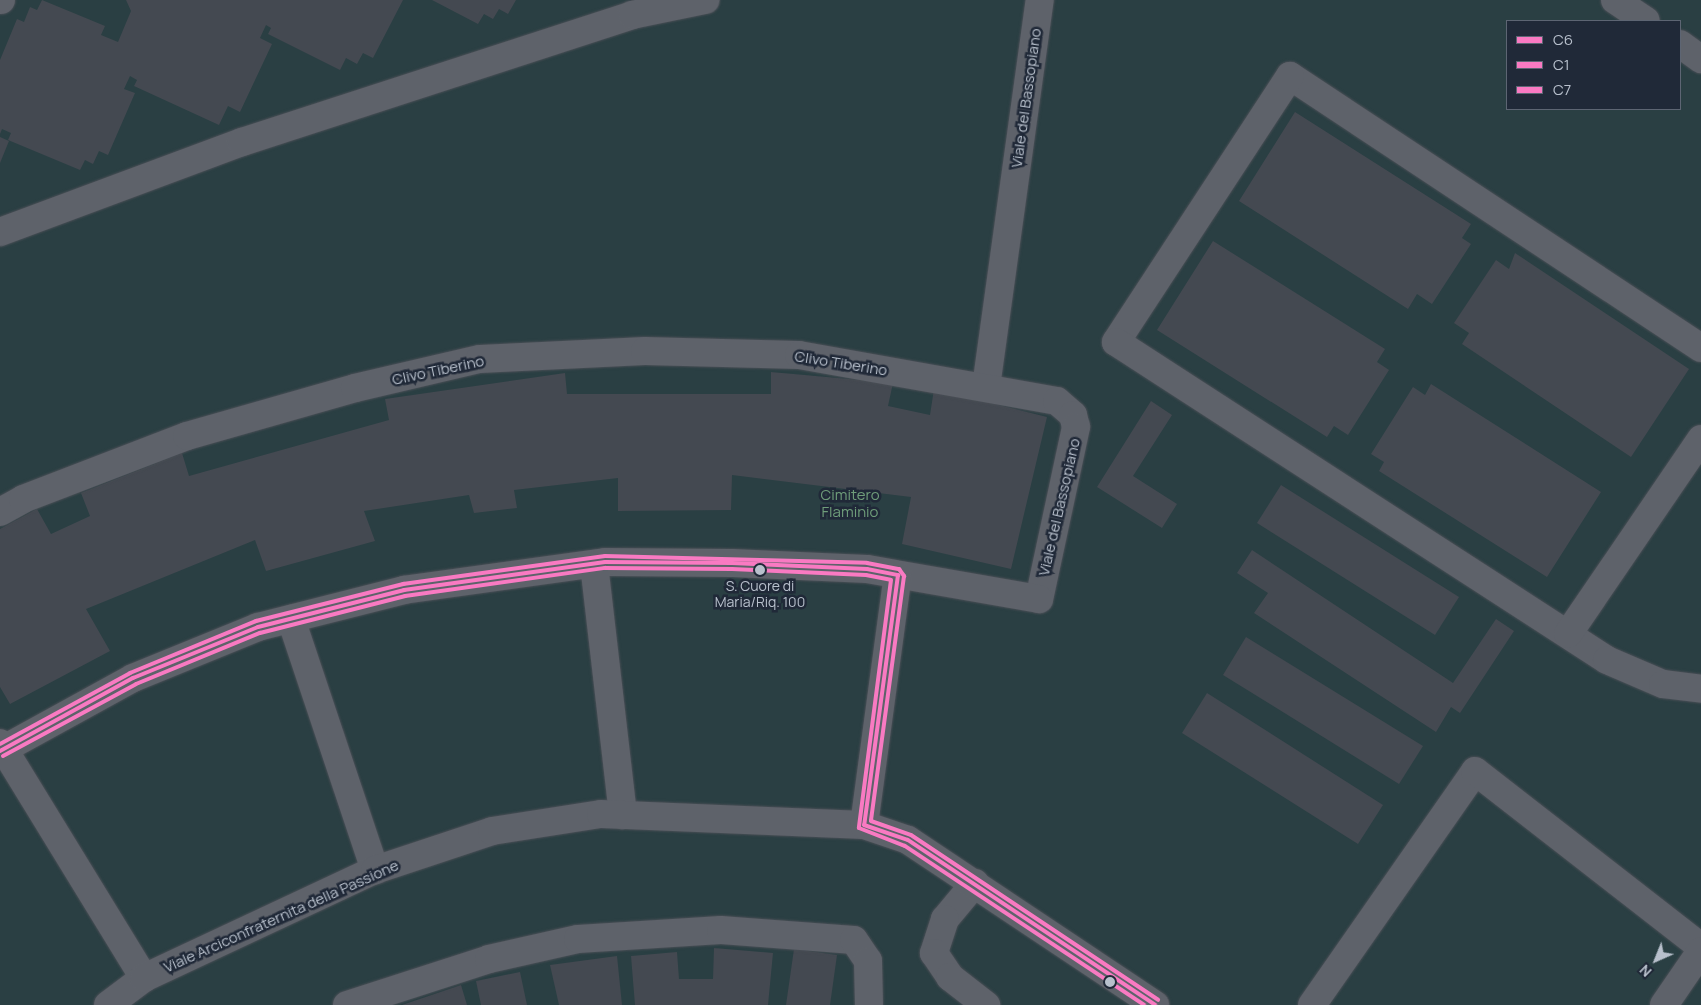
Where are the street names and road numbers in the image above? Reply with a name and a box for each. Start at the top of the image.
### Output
street label: Viale del Bassopiano [1007,27,1045,169]
street label: Clivo Tiberino [793,347,889,379]
street label: Clivo Tiberino [390,351,486,389]
street label: Viale del Bassopiano [1034,436,1084,578]
street label: Viale Arciconfraternita della Passione [161,856,401,976]

